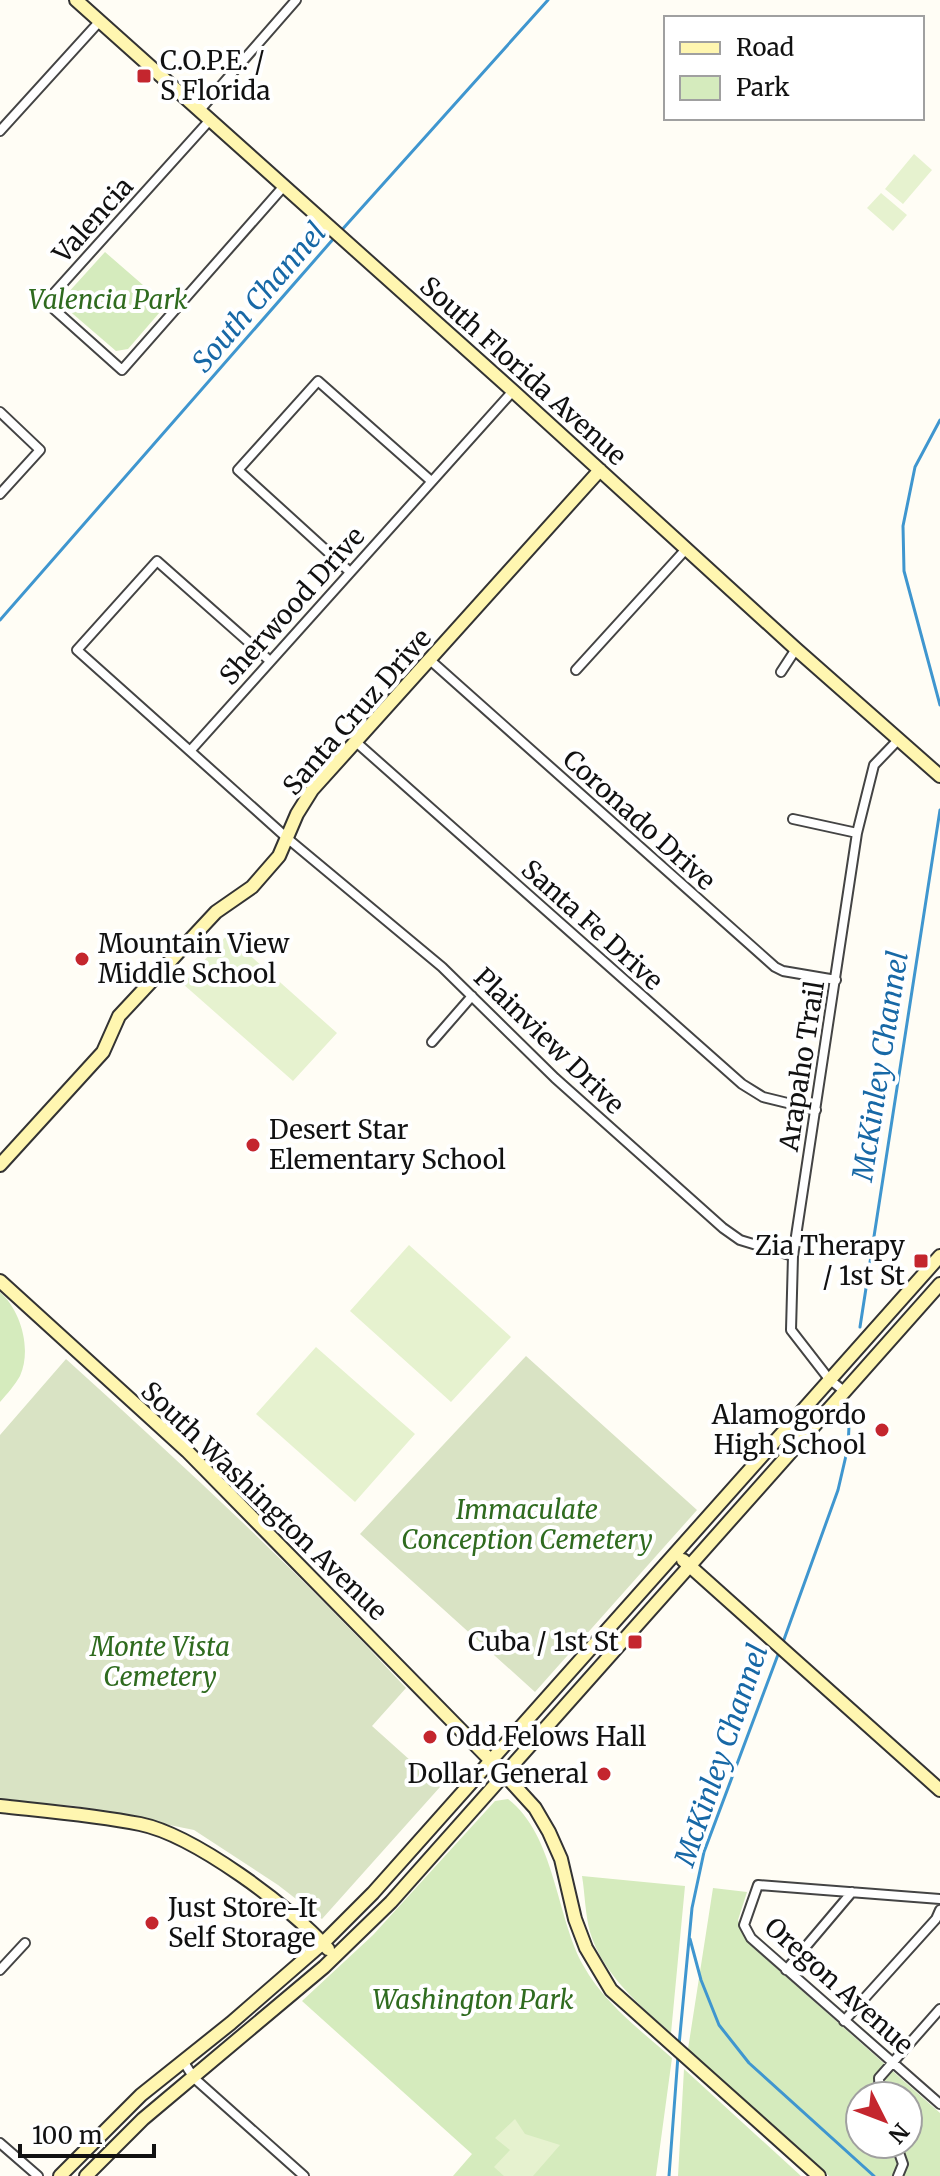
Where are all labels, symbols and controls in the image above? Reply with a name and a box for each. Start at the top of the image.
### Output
legend [664,16,924,120]
text: Road [736,32,794,63]
place label: C.O.P.E. / S Florida [160,44,271,107]
marker: C.O.P.E. / S Florida [135,67,153,85]
text: Park [736,72,790,103]
street label: Valencia [45,170,140,270]
water label: South Channel [184,215,334,379]
street label: South Florida Avenue [413,269,633,472]
park label: Valencia Park [28,283,188,316]
street label: Sherwood Drive [212,520,371,691]
street label: Santa Cruz Drive [275,622,438,802]
street label: Coronado Drive [556,743,722,897]
street label: Santa Fe Drive [515,852,670,997]
place label: Mountain View Middle School [98,927,290,990]
water label: McKinley Channel [844,948,916,1184]
marker: Mountain View Middle School [73,950,91,968]
street label: Plainview Drive [467,961,631,1121]
street label: Arapaho Trail [772,978,831,1154]
place label: Desert Star Elementary School [269,1113,506,1176]
marker: Desert Star Elementary School [244,1136,262,1154]
place label: Zia Therapy / 1st St [755,1229,906,1292]
marker: Zia Therapy / 1st St [912,1252,930,1270]
street label: South Washington Avenue [134,1374,394,1627]
place label: Alamogordo High School [711,1398,866,1461]
marker: Alamogordo High School [873,1421,891,1439]
park label: Immaculate Conception Cemetery [401,1493,653,1556]
place label: Cuba / 1st St [468,1625,619,1658]
park label: Monte Vista Cemetery [89,1630,230,1693]
marker: Cuba / 1st St [626,1633,644,1651]
water label: McKinley Channel [666,1639,776,1872]
place label: Odd Felows Hall [446,1720,646,1753]
marker: Odd Felows Hall [421,1728,439,1746]
place label: Dollar General [408,1757,588,1790]
marker: Dollar General [595,1765,613,1783]
place label: Just Store-It Self Storage [167,1891,317,1954]
street label: Oregon Avenue [758,1910,921,2061]
marker: Just Store-It Self Storage [143,1914,161,1932]
park label: Washington Park [372,1983,574,2016]
north arrow [844,2080,924,2160]
scale bar [20,2108,154,2158]
text: N [882,2118,915,2150]
text: 100 m [32,2120,103,2151]

